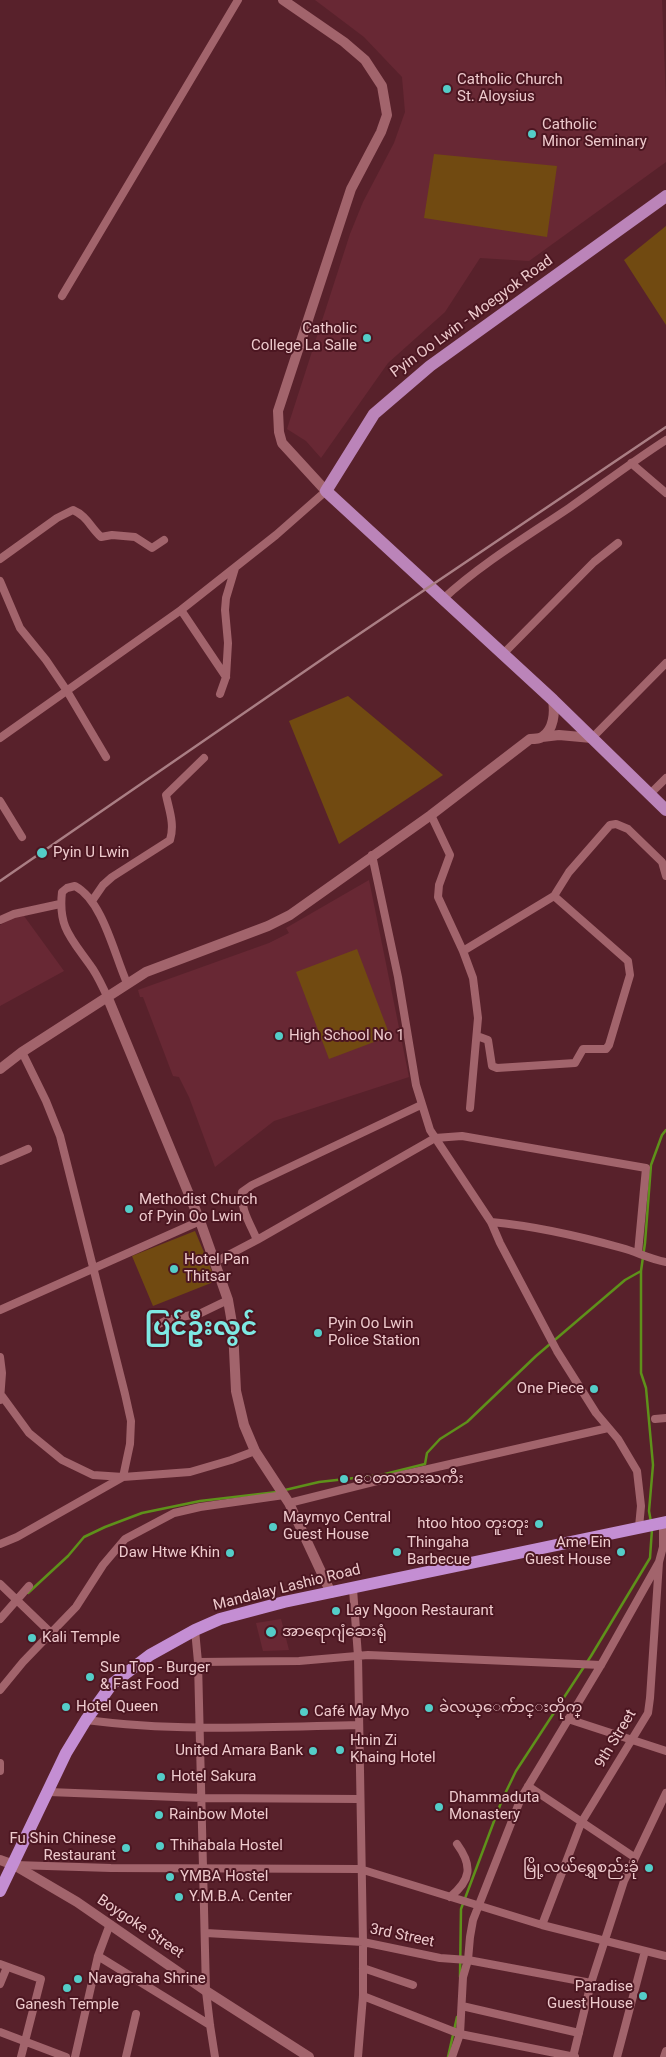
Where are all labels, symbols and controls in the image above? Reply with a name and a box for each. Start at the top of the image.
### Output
place label: Catholic Church St. Aloysius [457,71,563,106]
marker: Catholic Church St. Aloysius [441,83,453,95]
place label: Catholic Minor Seminary [542,116,647,151]
marker: Catholic Minor Seminary [526,128,538,140]
street label: Pyin Oo Lwin - Moegyok Road [387,252,557,382]
place label: Catholic College La Salle [251,320,357,355]
marker: Catholic College La Salle [361,332,373,344]
place label: Pyin U Lwin [53,844,129,862]
marker: Pyin U Lwin [35,846,49,860]
place label: High School No 1 [289,1027,405,1045]
marker: High School No 1 [273,1030,285,1042]
place label: Methodist Church of Pyin Oo Lwin [139,1191,258,1226]
marker: Methodist Church of Pyin Oo Lwin [123,1203,135,1215]
place label: Hotel Pan Thitsar [184,1251,249,1286]
marker: Hotel Pan Thitsar [168,1263,180,1275]
district label: ပြင်ဦးလွင် [145,1314,257,1344]
place label: Pyin Oo Lwin Police Station [328,1315,420,1350]
marker: Pyin Oo Lwin Police Station [312,1327,324,1339]
place label: One Piece [517,1380,584,1398]
marker: One Piece [588,1383,600,1395]
place label: ေတာသားႀကီး [354,1470,464,1488]
marker: ေတာသားႀကီး [338,1473,350,1485]
place label: Maymyo Central Guest House [283,1509,391,1544]
place label: htoo htoo တူးတူး [417,1515,529,1533]
marker: htoo htoo တူးတူး [533,1518,545,1530]
marker: Maymyo Central Guest House [267,1521,279,1533]
place label: Thingaha Barbecue [407,1534,470,1569]
place label: Ame Ein Guest House [525,1534,611,1569]
place label: Daw Htwe Khin [119,1544,220,1562]
marker: Thingaha Barbecue [391,1546,403,1558]
marker: Ame Ein Guest House [615,1546,627,1558]
marker: Daw Htwe Khin [224,1547,236,1559]
street label: Mandalay Lashio Road [211,1561,363,1615]
place label: Lay Ngoon Restaurant [346,1602,494,1620]
marker: Lay Ngoon Restaurant [330,1605,342,1617]
place label: အာရောဂျံဆေးရုံ [282,1623,387,1641]
marker: အာရောဂျံဆေးရုံ [264,1625,278,1639]
place label: Kali Temple [42,1629,120,1647]
marker: Kali Temple [26,1632,38,1644]
place label: Sun Top - Burger & Fast Food [100,1659,210,1694]
marker: Sun Top - Burger & Fast Food [84,1671,96,1683]
place label: Hotel Queen [76,1698,158,1716]
place label: ခဲလယ္ေက်ာင္းတိုက္ [439,1699,582,1717]
marker: Hotel Queen [60,1701,72,1713]
marker: ခဲလယ္ေက်ာင္းတိုက္ [423,1702,435,1714]
place label: Café May Myo [314,1703,409,1721]
marker: Café May Myo [298,1706,310,1718]
street label: 9th Street [592,1707,640,1771]
place label: Hnin Zi Khaing Hotel [350,1732,436,1767]
place label: United Amara Bank [175,1742,303,1760]
marker: Hnin Zi Khaing Hotel [334,1744,346,1756]
marker: United Amara Bank [307,1745,319,1757]
place label: Hotel Sakura [171,1768,256,1786]
marker: Hotel Sakura [155,1771,167,1783]
place label: Dhammaduta Monastery [449,1789,540,1824]
marker: Dhammaduta Monastery [433,1801,445,1813]
place label: Rainbow Motel [169,1806,268,1824]
marker: Rainbow Motel [153,1809,165,1821]
place label: Fu Shin Chinese Restaurant [9,1830,116,1865]
place label: Thihabala Hostel [170,1837,283,1855]
marker: Thihabala Hostel [154,1840,166,1852]
marker: Fu Shin Chinese Restaurant [120,1842,132,1854]
place label: မြို့လယ်ရွှေစည်းခုံ [523,1859,639,1877]
marker: မြို့လယ်ရွှေစည်းခုံ [643,1862,655,1874]
place label: YMBA Hostel [180,1868,268,1886]
marker: YMBA Hostel [164,1871,176,1883]
place label: Y.M.B.A. Center [189,1888,292,1906]
street label: Boygoke Street [93,1891,187,1963]
marker: Y.M.B.A. Center [173,1891,185,1903]
street label: 3rd Street [368,1920,436,1952]
place label: Navagraha Shrine [88,1970,206,1988]
marker: Navagraha Shrine [72,1973,84,1985]
place label: Paradise Guest House [547,1978,633,2013]
marker: Ganesh Temple [61,1982,73,1994]
marker: Paradise Guest House [637,1990,649,2002]
place label: Ganesh Temple [15,1996,119,2014]

